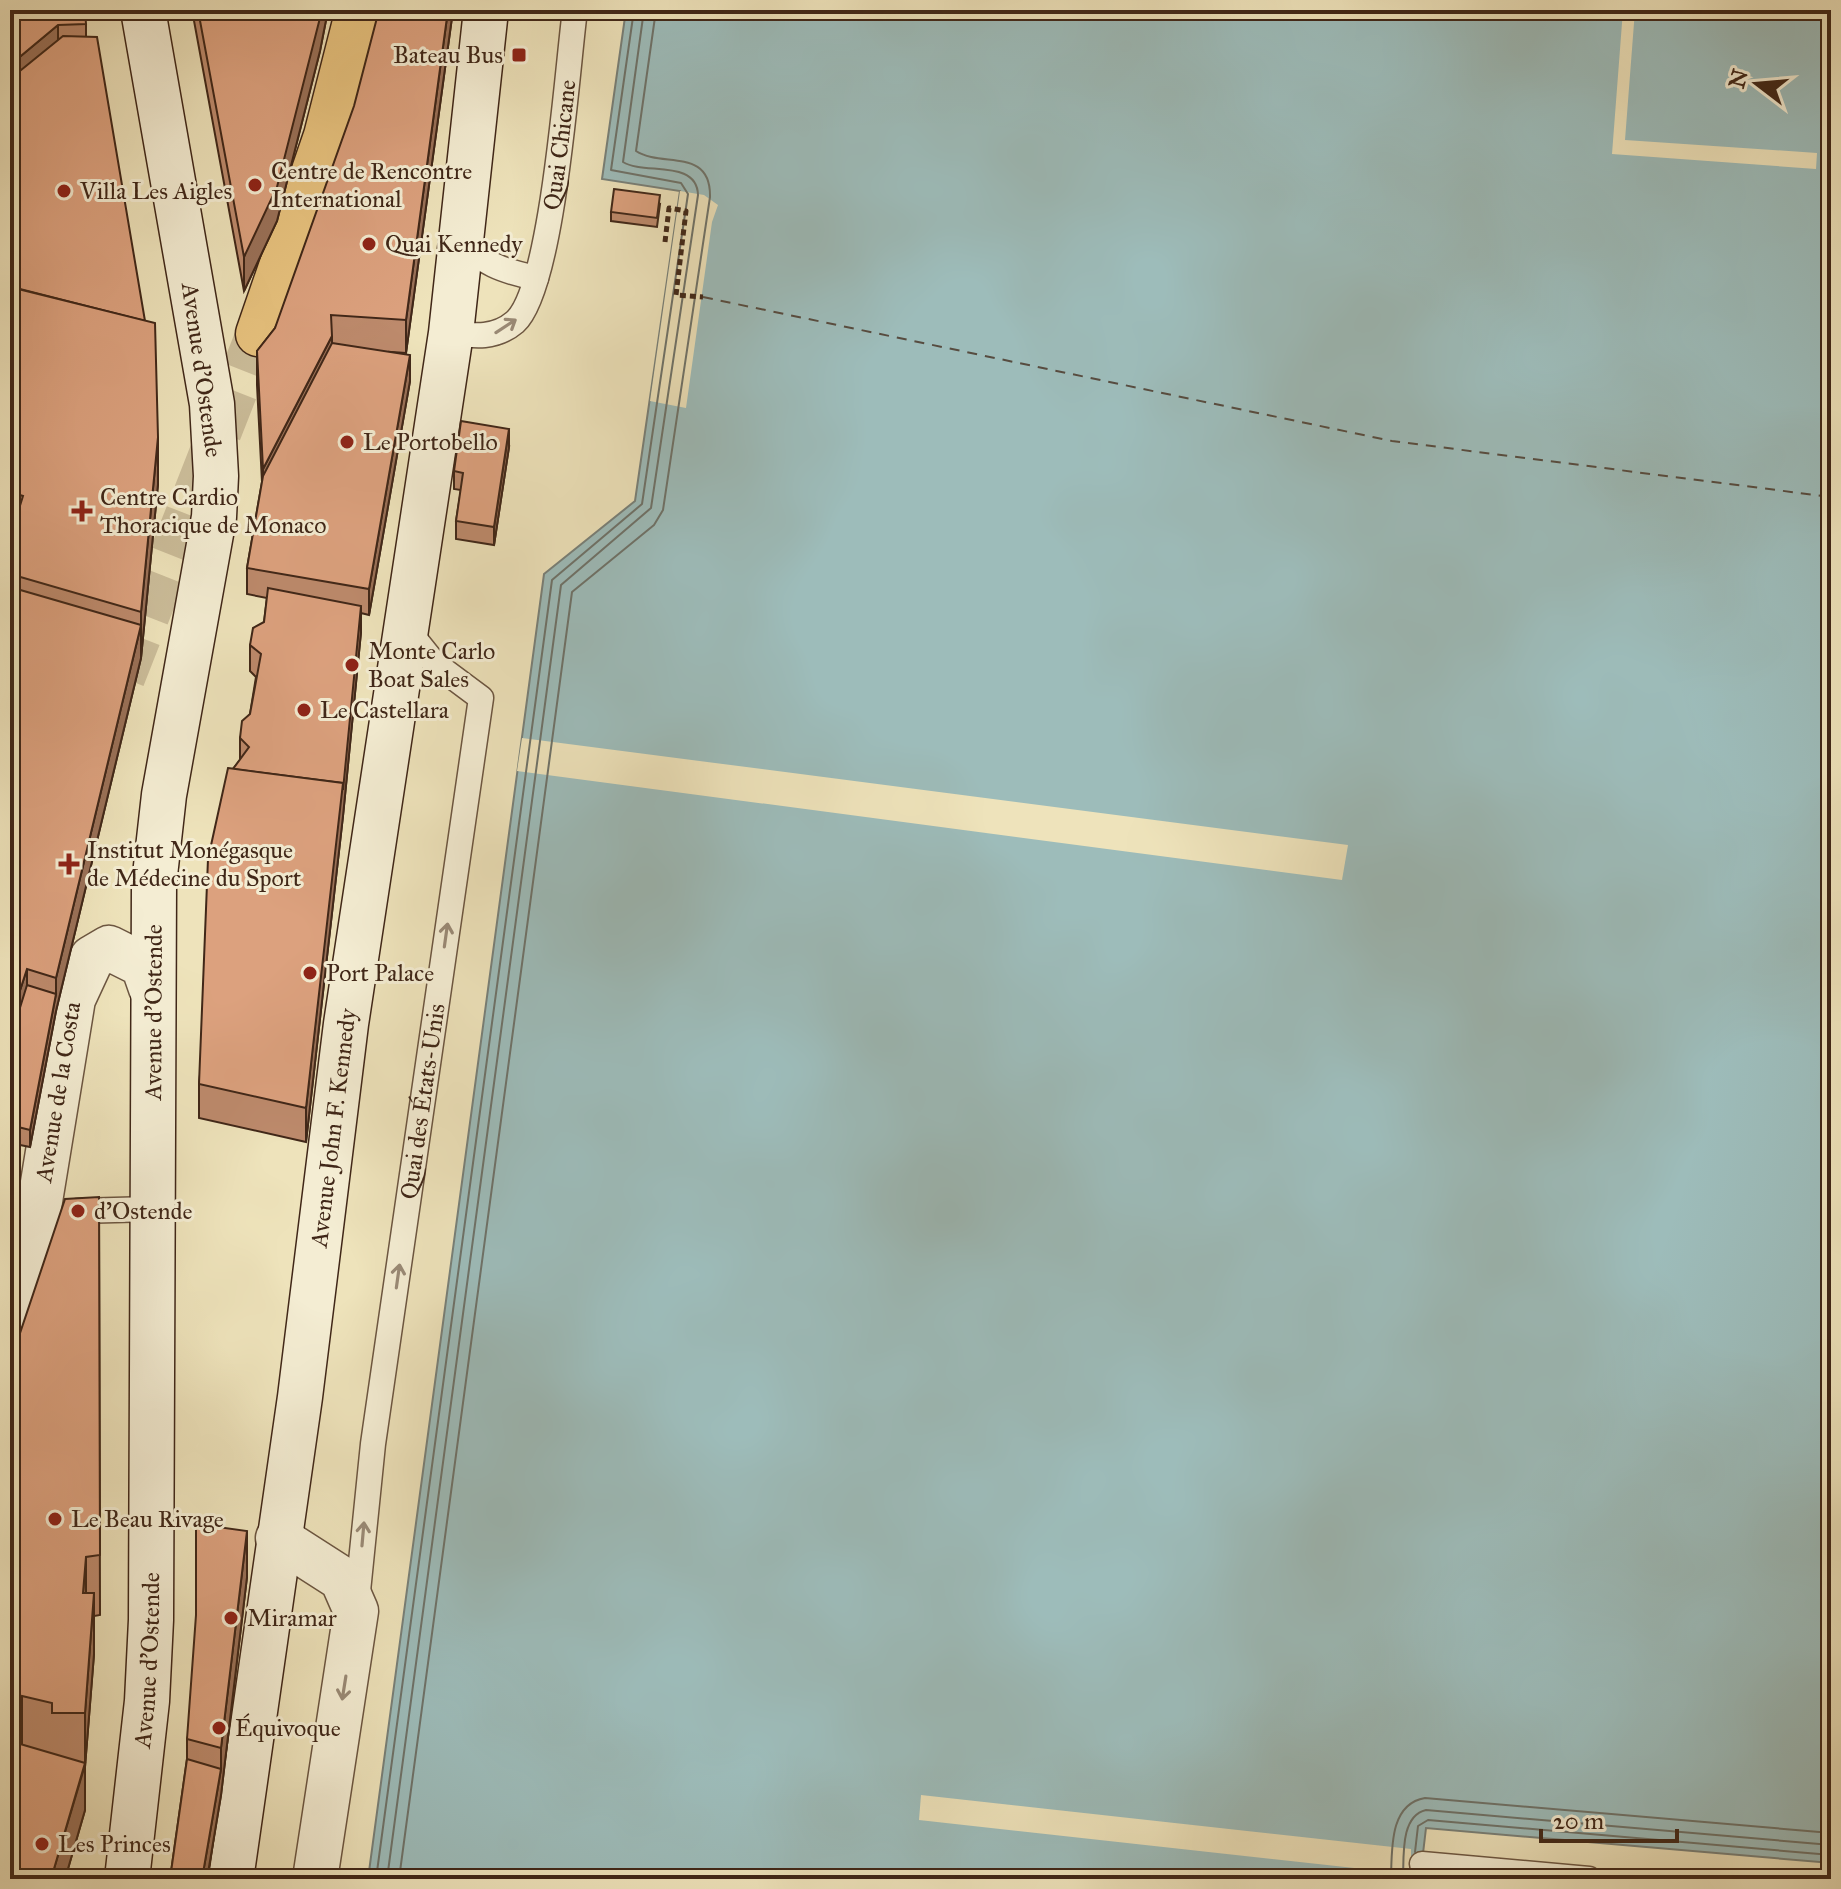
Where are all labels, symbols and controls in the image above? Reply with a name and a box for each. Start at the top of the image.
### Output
place label: Bateau Bus [393,40,503,70]
north arrow [1717,44,1797,124]
marker: Bateau Bus [510,46,528,64]
text: N [1723,66,1754,91]
street label: Quai Chicane [536,78,582,212]
place label: Centre de Rencontre International [271,156,472,214]
place label: Villa Les Aigles [79,176,232,206]
marker: Centre de Rencontre International [246,176,264,194]
marker: Villa Les Aigles [55,182,73,200]
place label: Quai Kennedy [385,229,523,259]
marker: Quai Kennedy [360,235,378,253]
street label: Avenue d'Ostende [175,280,229,459]
one-way arrow [495,317,517,334]
place label: Le Portobello [363,427,498,457]
marker: Le Portobello [338,433,356,451]
place label: Centre Cardio Thoracique de Monaco [100,482,327,540]
marker: Centre Cardio Thoracique de Monaco [71,500,93,522]
place label: Monte Carlo Boat Sales [368,636,495,694]
marker: Monte Carlo Boat Sales [343,656,361,674]
place label: Le Castellara [320,695,450,725]
marker: Le Castellara [295,701,313,719]
place label: Institut Monégasque de Médecine du Sport [87,835,302,893]
marker: Institut Monégasque de Médecine du Sport [58,853,80,875]
one-way arrow [439,923,454,949]
street label: Avenue d'Ostende [138,924,169,1101]
place label: Port Palace [326,958,434,988]
marker: Port Palace [301,964,319,982]
street label: Avenue de la Costa [28,999,87,1185]
street label: Quai des États-Unis [394,1002,452,1201]
street label: Avenue John F. Kennedy [303,1006,363,1250]
place label: d'Ostende [94,1196,193,1226]
marker: d'Ostende [69,1202,87,1220]
one-way arrow [391,1264,406,1289]
place label: Le Beau Rivage [71,1504,224,1534]
marker: Le Beau Rivage [46,1510,64,1528]
one-way arrow [356,1521,371,1548]
street label: Avenue d'Ostende [127,1572,166,1750]
place label: Miramar [247,1603,337,1633]
marker: Miramar [222,1609,240,1627]
one-way arrow [336,1675,351,1701]
place label: Équivoque [235,1713,341,1743]
marker: Équivoque [210,1719,228,1737]
scale bar [1541,1793,1677,1843]
text: 20 m [1553,1806,1604,1836]
place label: Les Princes [58,1829,171,1859]
marker: Les Princes [33,1835,51,1853]

